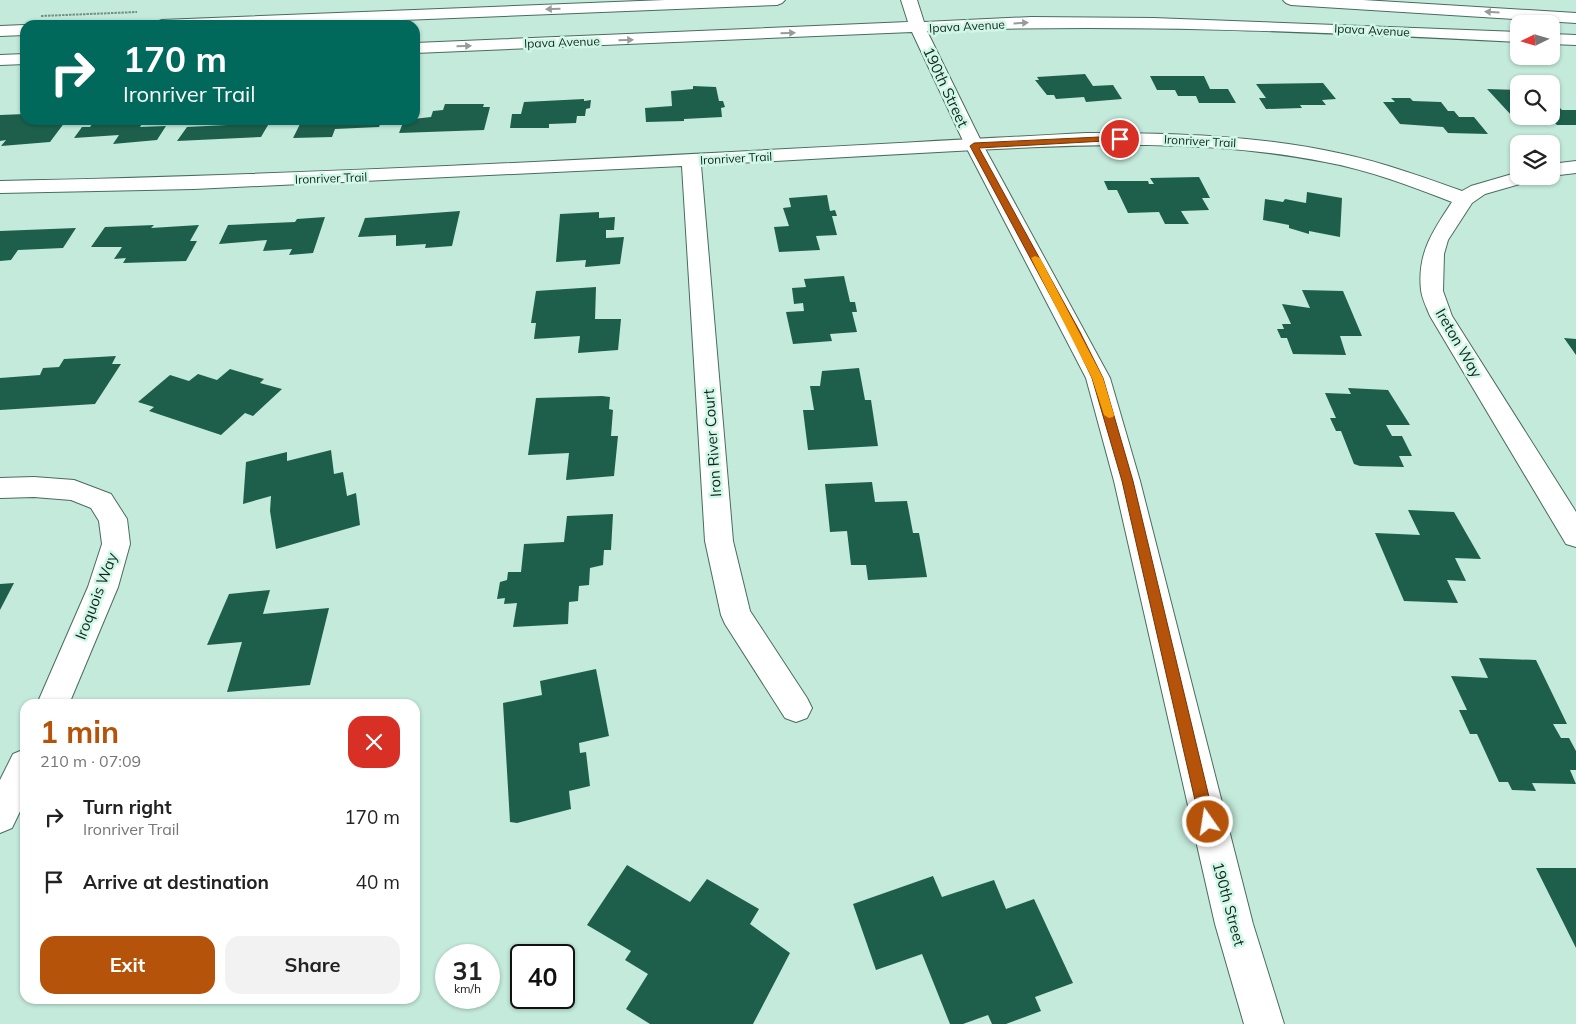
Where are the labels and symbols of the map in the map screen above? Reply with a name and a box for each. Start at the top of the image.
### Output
one-way arrow [545,6,561,14]
one-way arrow [1484,8,1500,16]
north arrow [1510,15,1560,65]
street label: Ipava Avenue [929,17,1005,35]
one-way arrow [1013,19,1029,27]
street label: Ipava Avenue [1334,21,1410,39]
one-way arrow [781,29,797,37]
street label: Ipava Avenue [524,33,600,51]
one-way arrow [618,35,634,43]
one-way arrow [456,42,472,50]
street label: 190th Street [919,44,973,130]
pin [1099,118,1141,160]
street label: Ironriver Trail [1163,132,1237,150]
street label: Ironriver Trail [699,149,773,167]
street label: Ironriver Trail [295,169,367,187]
street label: Ireton Way [1432,305,1486,381]
street label: Iron River Court [699,389,725,497]
street label: Iroquois Way [71,550,121,642]
position arrow [1181,795,1233,847]
street label: 190th Street [1209,860,1249,948]
speed limit sign: 40 [510,944,575,1009]

